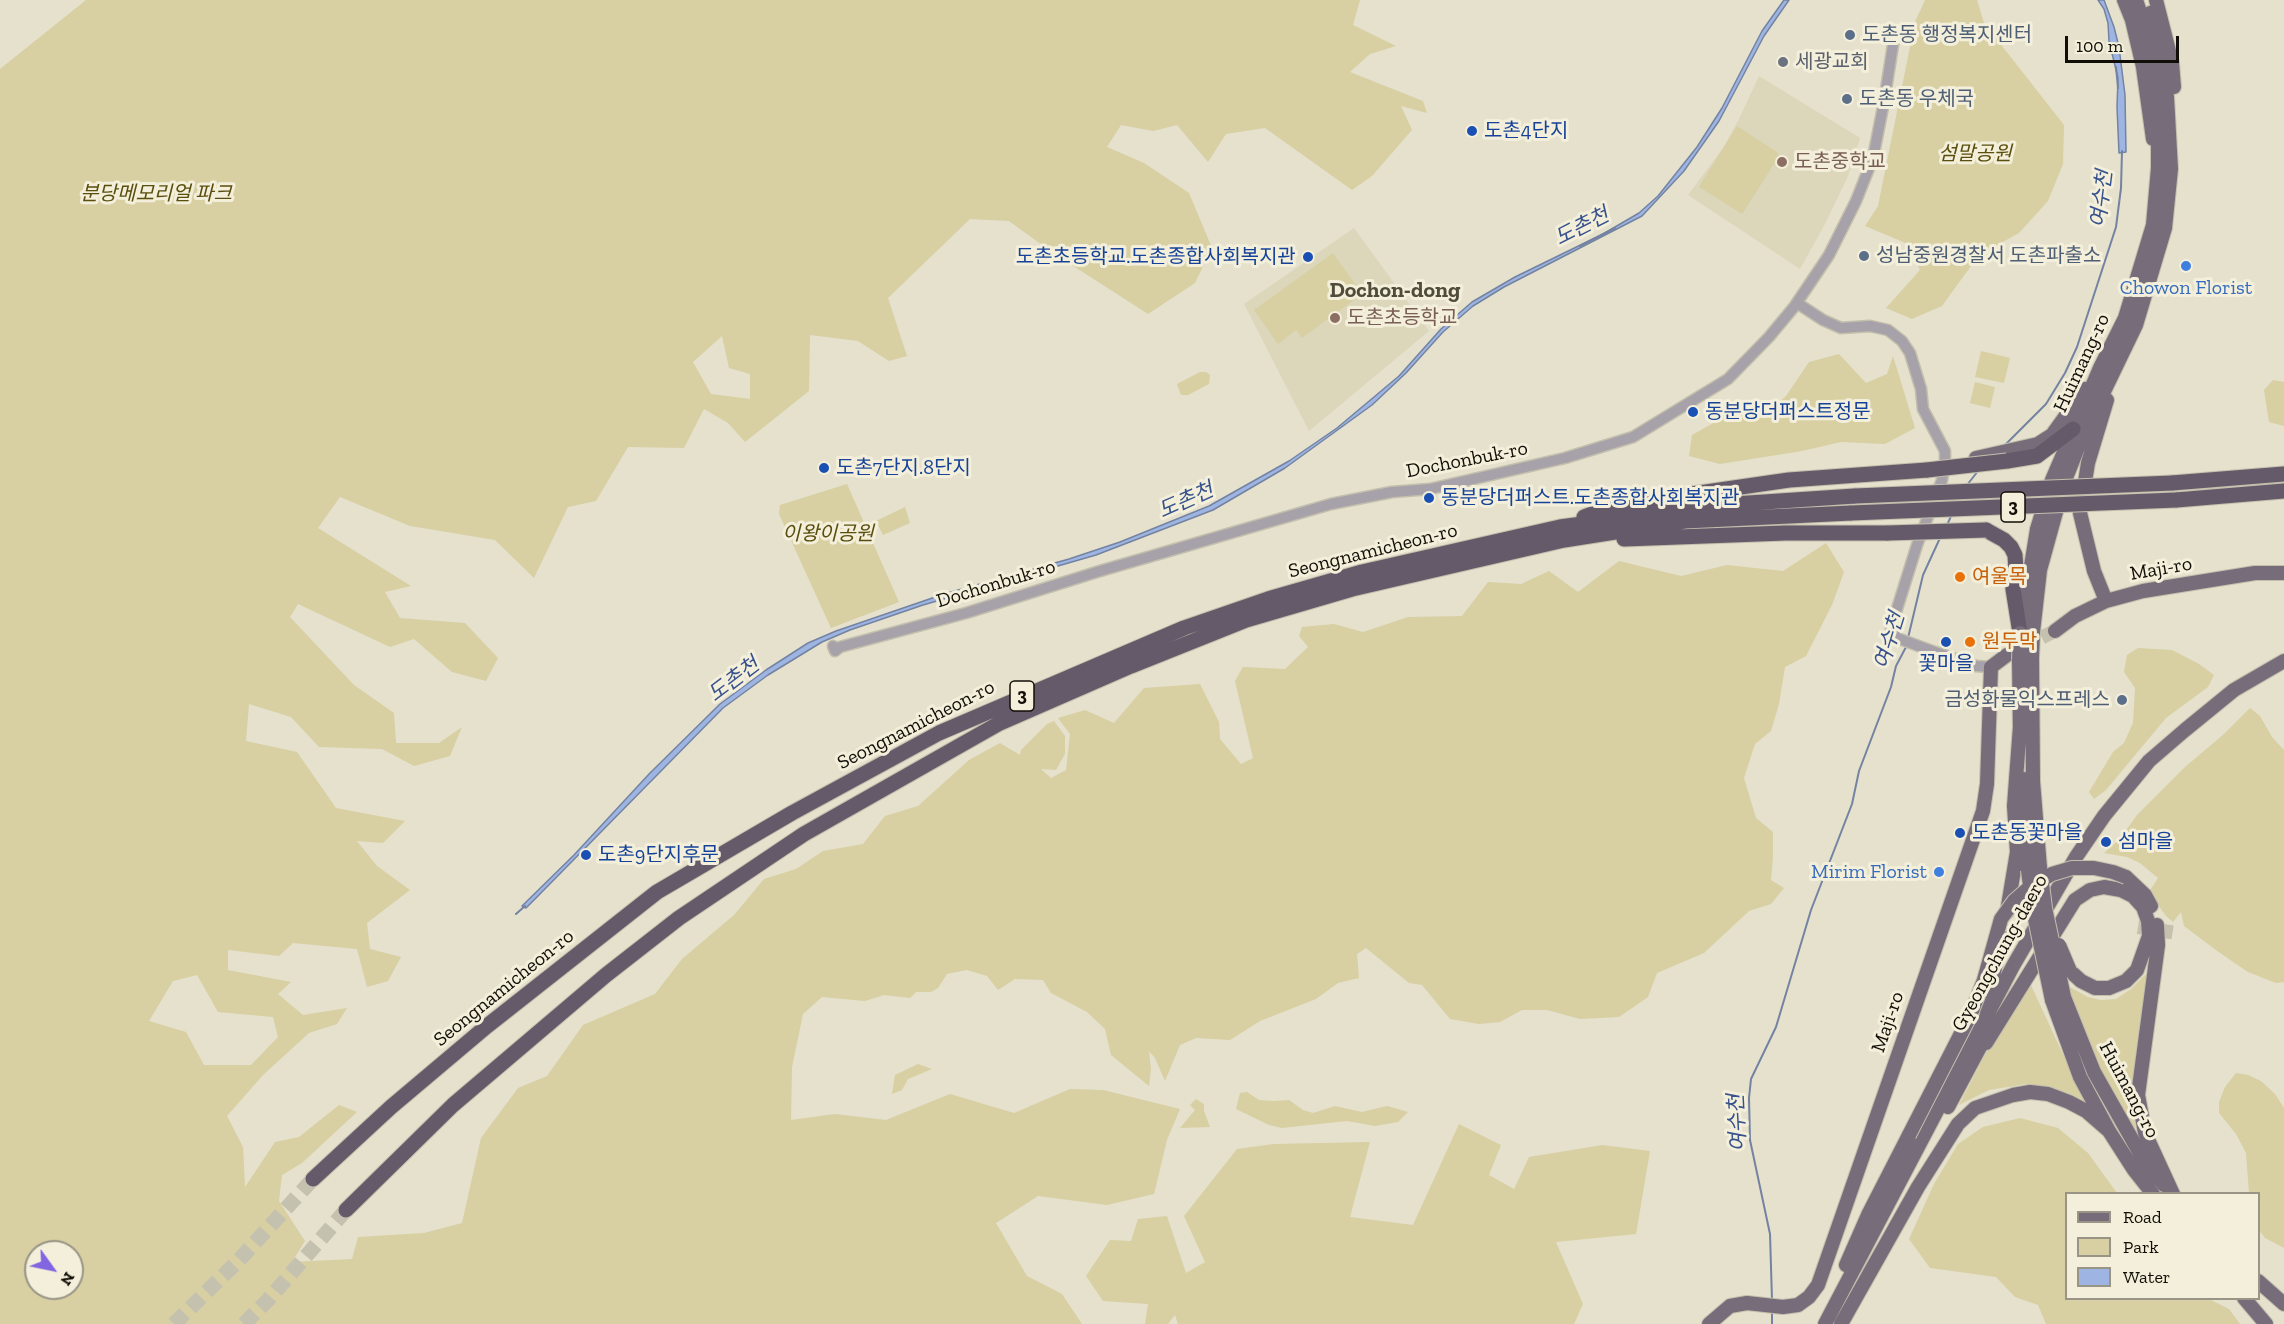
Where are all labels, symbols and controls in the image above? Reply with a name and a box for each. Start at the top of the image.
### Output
place label: 도촌동 행정복지센터 [1862,23,2032,47]
scale bar [2068,24,2182,62]
marker: 도촌동 행정복지센터 [1843,28,1857,42]
text: 100 m [2076,35,2123,57]
place label: 세광교회 [1795,50,1869,74]
marker: 세광교회 [1776,55,1790,69]
place label: 도촌동 우체국 [1859,87,1974,111]
marker: 도촌동 우체국 [1840,92,1854,106]
place label: 도촌4단지 [1484,119,1568,143]
marker: 도촌4단지 [1465,124,1479,138]
park label: 섬말공원 [1938,142,2012,166]
place label: 도촌중학교 [1794,150,1886,174]
marker: 도촌중학교 [1775,155,1789,169]
water label: 여수천 [2086,169,2118,229]
park label: 분당메모리얼 파크 [80,182,232,206]
water label: 도촌천 [1550,203,1614,251]
place label: 성남중원경찰서 도촌파출소 [1876,244,2101,268]
place label: 도촌초등학교.도촌종합사회복지관 [1016,245,1296,269]
marker: 성남중원경찰서 도촌파출소 [1857,249,1871,263]
marker: 도촌초등학교.도촌종합사회복지관 [1301,250,1315,264]
marker: Chowon Florist [2179,259,2193,273]
place label: Chowon Florist [2120,276,2252,300]
district label: Dochon-dong [1330,278,1460,304]
place label: 도촌초등학교 [1347,306,1457,330]
street label: Huimang-ro [2049,310,2115,416]
marker: 도촌초등학교 [1328,311,1342,325]
place label: 동분당더퍼스트정문 [1705,400,1871,424]
marker: 동분당더퍼스트정문 [1686,405,1700,419]
street label: Dochonbuk-ro [1404,436,1530,484]
place label: 도촌7단지.8단지 [836,456,971,480]
marker: 도촌7단지.8단지 [817,461,831,475]
water label: 도촌천 [1154,478,1218,524]
place label: 동분당더퍼스트.도촌종합사회복지관 [1441,486,1740,510]
marker: 동분당더퍼스트.도촌종합사회복지관 [1422,491,1436,505]
road number: 3 [2001,492,2025,522]
street label: Seongnamicheon-ro [1286,518,1460,584]
park label: 이왕이공원 [782,522,874,546]
street label: Maji-ro [2128,552,2194,586]
street label: Dochonbuk-ro [934,554,1058,614]
place label: 여울목 [1972,565,2027,589]
marker: 여울목 [1953,570,1967,584]
water label: 여수천 [1869,610,1911,672]
place label: 원두막 [1982,630,2037,654]
marker: 꽃마을 [1939,635,1953,649]
marker: 원두막 [1963,635,1977,649]
water label: 도촌천 [703,652,765,708]
place label: 꽃마을 [1918,652,1974,676]
street label: Seongnamicheon-ro [833,675,999,775]
road number: 3 [1010,681,1034,711]
place label: 금성화물익스프레스 [1944,688,2110,712]
marker: 금성화물익스프레스 [2115,693,2129,707]
place label: 도촌동꽃마을 [1972,821,2082,845]
marker: 도촌동꽃마을 [1953,826,1967,840]
place label: 섬마을 [2118,830,2173,854]
marker: 섬마을 [2099,835,2113,849]
place label: 도촌9단지후문 [598,843,719,867]
marker: 도촌9단지후문 [579,848,593,862]
place label: Mirim Florist [1811,860,1927,884]
marker: Mirim Florist [1932,865,1946,879]
street label: Gyeongchung-daero [1947,871,2053,1035]
street label: Seongnamicheon-ro [429,924,579,1052]
street label: Maji-ro [1866,988,1910,1056]
street label: Huimang-ro [2094,1038,2164,1142]
water label: 여수천 [1724,1093,1752,1153]
legend [2065,1192,2260,1300]
text: Road [2123,1206,2162,1228]
text: Park [2123,1236,2159,1258]
north arrow [24,1240,84,1300]
text: Water [2123,1266,2170,1288]
text: N [57,1269,79,1289]

